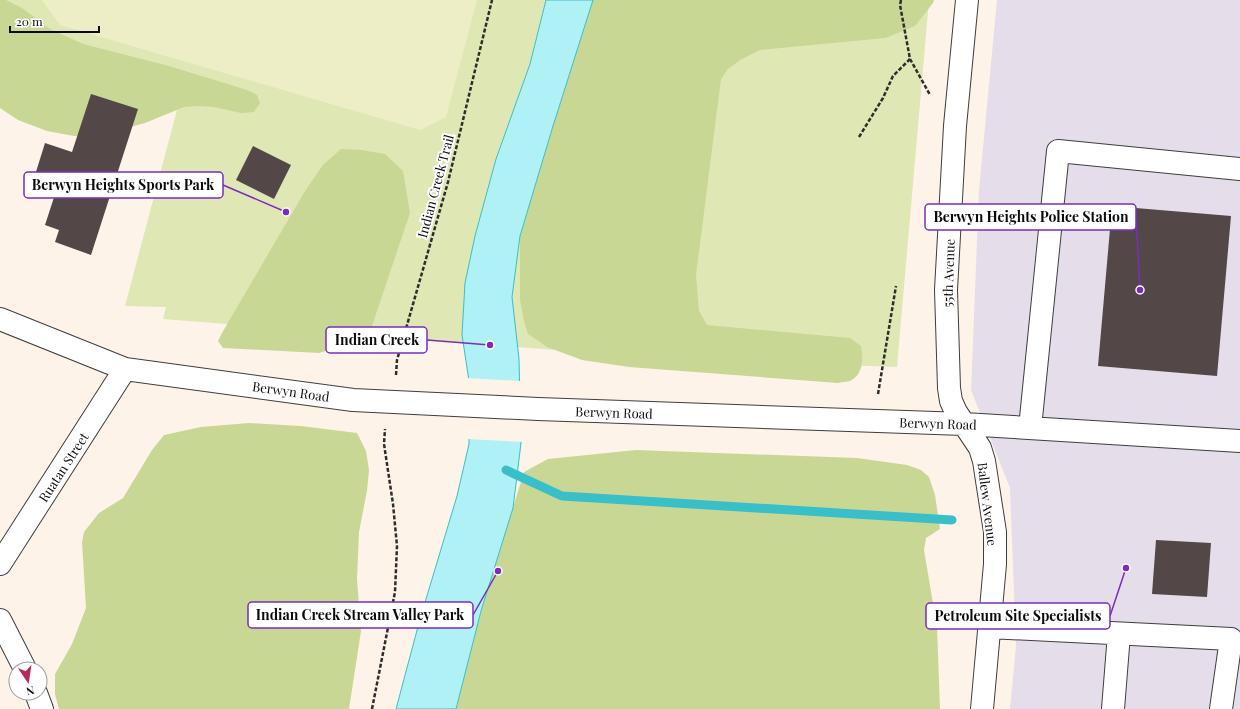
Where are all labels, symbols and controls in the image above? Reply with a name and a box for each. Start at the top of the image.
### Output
scale bar [10,8,99,34]
text: 20 m [16,13,43,29]
street label: Indian Creek Trail [413,132,457,240]
callout: Berwyn Heights Sports Park [24,172,223,198]
text: Berwyn Heights Sports Park [32,175,215,194]
callout: Berwyn Heights Police Station [925,204,1136,230]
text: Berwyn Heights Police Station [933,207,1129,226]
street label: 55th Avenue [938,238,958,308]
callout: Indian Creek [326,327,427,353]
text: Indian Creek [335,330,420,349]
street label: Berwyn Road [251,377,331,405]
street label: Berwyn Road [575,402,654,422]
street label: Berwyn Road [899,413,978,433]
street label: Ruatan Street [34,429,92,505]
street label: Ballew Avenue [974,461,1002,547]
callout: Indian Creek Stream Valley Park [248,602,473,628]
callout: Petroleum Site Specialists [926,603,1110,629]
text: Indian Creek Stream Valley Park [256,605,465,624]
text: Petroleum Site Specialists [934,606,1102,625]
north arrow [8,661,48,701]
text: N [25,683,36,699]

